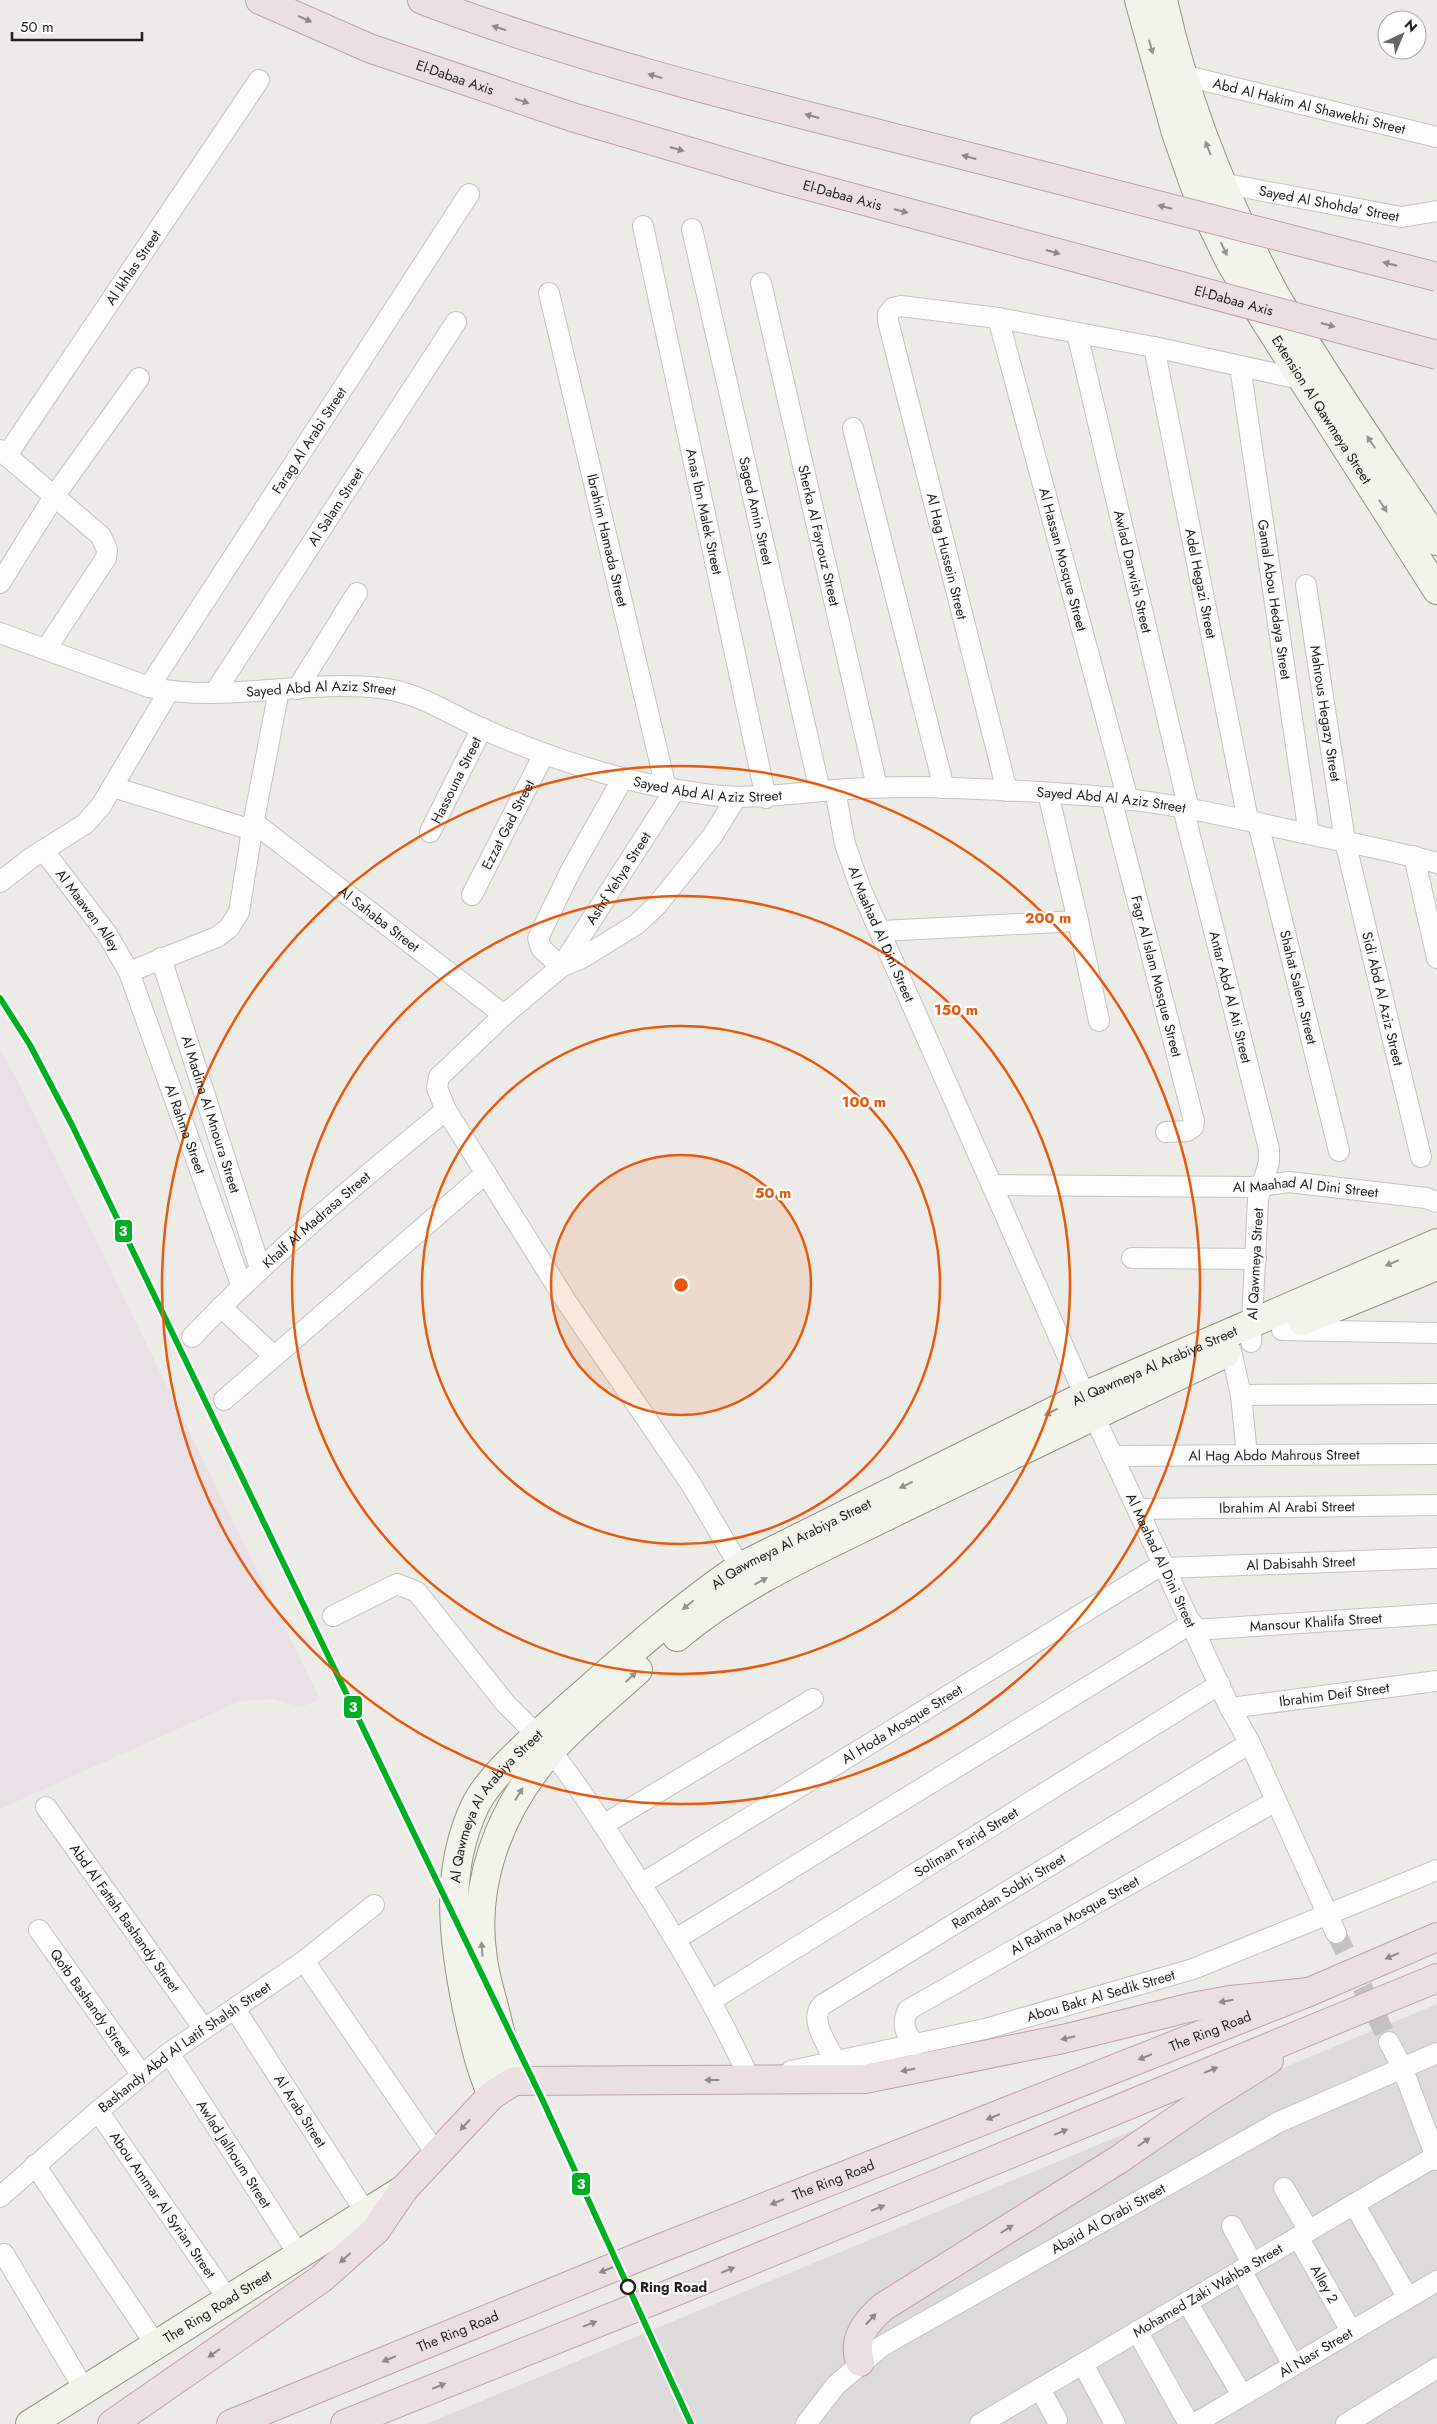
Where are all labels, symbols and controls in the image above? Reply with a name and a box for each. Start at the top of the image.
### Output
scale bar [12,10,142,42]
north arrow [1377,10,1427,60]
text: N [1400,15,1422,37]
text: 50 m [20,16,54,38]
one-way arrow [298,16,312,24]
one-way arrow [492,24,507,32]
one-way arrow [1147,40,1155,55]
street label: El-Dabaa Axis [414,55,497,100]
one-way arrow [647,72,662,80]
street label: Abd Al Hakim Al Shawekhi Street [1211,73,1408,139]
one-way arrow [515,97,530,105]
one-way arrow [805,112,820,120]
one-way arrow [1203,141,1211,155]
one-way arrow [670,146,685,154]
one-way arrow [962,153,977,161]
street label: El-Dabaa Axis [801,175,884,215]
street label: Sayed Al Shohda' Street [1257,180,1402,227]
one-way arrow [1157,203,1172,211]
one-way arrow [894,207,909,215]
street label: Al Ikhlas Street [101,225,166,309]
one-way arrow [1220,242,1228,256]
one-way arrow [1045,248,1060,256]
one-way arrow [1382,260,1397,268]
street label: El-Dabaa Axis [1192,280,1276,321]
one-way arrow [1320,321,1336,329]
street label: Extension Al Qawmeya Street [1267,332,1377,488]
street label: Farag Al Arabi Street [267,382,352,498]
one-way arrow [1366,435,1376,449]
street label: Anas Ibn Malek Street [681,447,728,577]
street label: Saged Amin Street [734,455,778,568]
street label: Al Salam Street [303,463,369,550]
street label: Sherka Al Fayrouz Street [793,463,845,608]
street label: Ibrahim Hamada Street [582,472,633,609]
street label: Al Hassan Mosque Street [1034,485,1092,634]
street label: Al Hag Hussein Street [922,490,973,622]
one-way arrow [1378,499,1388,513]
street label: Awlad Darwish Street [1109,508,1157,636]
street label: Gamal Abou Hedaya Street [1253,518,1296,681]
street label: Adel Hegazi Street [1180,527,1222,641]
street label: Mahrous Hegazy Street [1305,644,1346,784]
street label: Sayed Abd Al Aziz Street [245,676,398,702]
street label: Hassouna Street [426,733,486,827]
street label: Sayed Abd Al Aziz Street [631,771,783,807]
street label: Ezzat Gad Street [477,776,540,873]
street label: Sayed Abd Al Aziz Street [1036,782,1188,818]
street label: Ashrf Yehya Street [581,827,656,928]
street label: Al Maahad Al Dini Street [843,863,920,1006]
street label: Al Maawen Alley [51,865,126,956]
street label: Al Sahaba Street [334,881,424,957]
street label: Fagr Al Islam Mosque Street [1126,893,1187,1060]
text: 200 m [1025,907,1071,929]
street label: Shahat Salem Street [1275,928,1322,1047]
street label: Antar Abd Al Ati Street [1204,929,1257,1066]
street label: Sidi Abd Al Aziz Street [1357,929,1409,1068]
text: 150 m [934,999,978,1021]
street label: Al Madina Al Mnoura Street [176,1033,246,1196]
street label: Al Rahma Street [160,1081,211,1177]
text: 100 m [842,1091,886,1113]
street label: Khalf Al Madrasa Street [258,1166,375,1273]
street label: Al Maahad Al Dini Street [1233,1172,1380,1202]
text: 50 m [755,1182,791,1204]
street label: Al Qawmeya Street [1242,1207,1268,1321]
line badge: 3 [114,1219,133,1243]
text: 3 [119,1221,128,1241]
one-way arrow [1384,1259,1399,1267]
centre of rings [672,1276,690,1294]
street label: Al Qawmeya Al Arabiya Street [1068,1320,1241,1411]
one-way arrow [1044,1408,1058,1416]
street label: Al Hag Abdo Mahrous Street [1188,1444,1360,1466]
one-way arrow [899,1481,913,1489]
street label: Al Maahad Al Dini Street [1121,1490,1201,1631]
street label: Al Qawmeya Al Arabiya Street [707,1493,875,1594]
street label: Ibrahim Al Arabi Street [1219,1496,1356,1518]
street label: Al Dabisahh Street [1246,1551,1357,1575]
one-way arrow [755,1576,768,1585]
one-way arrow [681,1600,694,1611]
street label: Mansour Khalifa Street [1249,1608,1383,1636]
one-way arrow [625,1671,637,1683]
street label: Ibrahim Deif Street [1278,1677,1391,1712]
street label: Al Hoda Mosque Street [838,1679,967,1769]
line badge: 3 [343,1695,363,1719]
text: 3 [349,1697,358,1717]
street label: Al Qawmeya Al Arabiya Street [445,1725,547,1884]
one-way arrow [515,1787,524,1800]
street label: Soliman Farid Street [910,1802,1022,1882]
street label: Abd Al Fattah Bashandy Street [65,1840,185,1997]
street label: Ramadan Sobhi Street [948,1848,1070,1933]
street label: Al Rahma Mosque Street [1006,1870,1143,1960]
one-way arrow [477,1940,485,1956]
street label: Qotb Bashandy Street [45,1945,136,2061]
one-way arrow [1385,1953,1399,1961]
street label: Abou Bakr Al Sedik Street [1024,1965,1178,2026]
street label: Bashandy Abd Al Latif Shalsh Street [94,1976,275,2117]
one-way arrow [1218,1997,1234,2005]
street label: The Ring Road [1166,2006,1254,2056]
one-way arrow [1060,2034,1075,2042]
one-way arrow [1137,2054,1152,2061]
one-way arrow [901,2066,916,2074]
one-way arrow [1204,2066,1219,2074]
street label: Al Arab Street [269,2070,332,2152]
one-way arrow [704,2076,720,2084]
street label: Awlad Jalhoum Street [192,2096,276,2212]
one-way arrow [986,2113,1001,2121]
one-way arrow [459,2118,471,2130]
street label: Abou Ammar Al Syrian Street [105,2127,221,2283]
one-way arrow [1054,2128,1069,2136]
one-way arrow [1137,2137,1151,2147]
street label: The Ring Road [790,2155,877,2205]
line badge: 3 [571,2172,591,2196]
text: 3 [577,2174,586,2194]
street label: Abaid Al Orabi Street [1047,2178,1169,2259]
one-way arrow [769,2198,784,2206]
one-way arrow [871,2203,885,2211]
one-way arrow [1000,2225,1014,2234]
street label: Mohamed Zaki Wahba Street [1129,2238,1287,2342]
one-way arrow [340,2252,352,2264]
street label: Alley 2 [1306,2261,1343,2307]
street label: The Ring Road Street [159,2265,276,2348]
one-way arrow [721,2265,735,2273]
one-way arrow [598,2266,613,2274]
place label: Ring Road [640,2277,707,2297]
marker: Ring Road [620,2279,636,2295]
street label: The Ring Road [414,2305,502,2357]
one-way arrow [865,2313,877,2325]
one-way arrow [583,2320,597,2328]
street label: Al Nasr Street [1275,2323,1357,2382]
one-way arrow [207,2348,220,2358]
one-way arrow [382,2355,396,2363]
one-way arrow [432,2381,446,2389]

